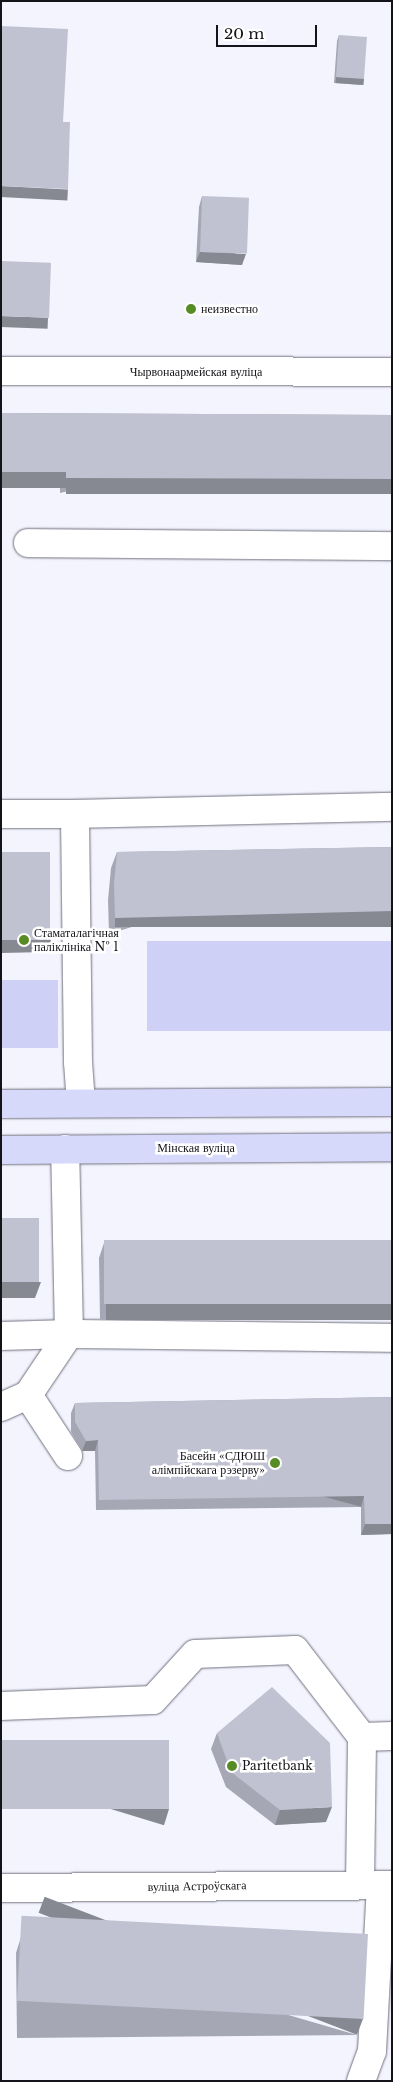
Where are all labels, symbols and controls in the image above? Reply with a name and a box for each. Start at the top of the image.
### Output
scale bar [218,15,319,47]
text: 20 m [224,24,264,43]
place label: неизвестно [201,302,258,316]
marker: неизвестно [185,303,197,315]
street label: Чырвонаармейская вуліца [130,365,262,379]
place label: Стаматалагічная паліклініка № 1 [34,926,119,954]
marker: Стаматалагічная паліклініка № 1 [18,934,30,946]
street label: Мінская вуліца [157,1141,235,1155]
place label: Басейн «СДЮШ алімпійскага рэзерву» [152,1449,265,1477]
marker: Басейн «СДЮШ алімпійскага рэзерву» [269,1457,281,1469]
place label: Paritetbank [242,1759,313,1773]
marker: Paritetbank [226,1760,238,1772]
street label: вуліца Астроўскага [147,1878,247,1894]

